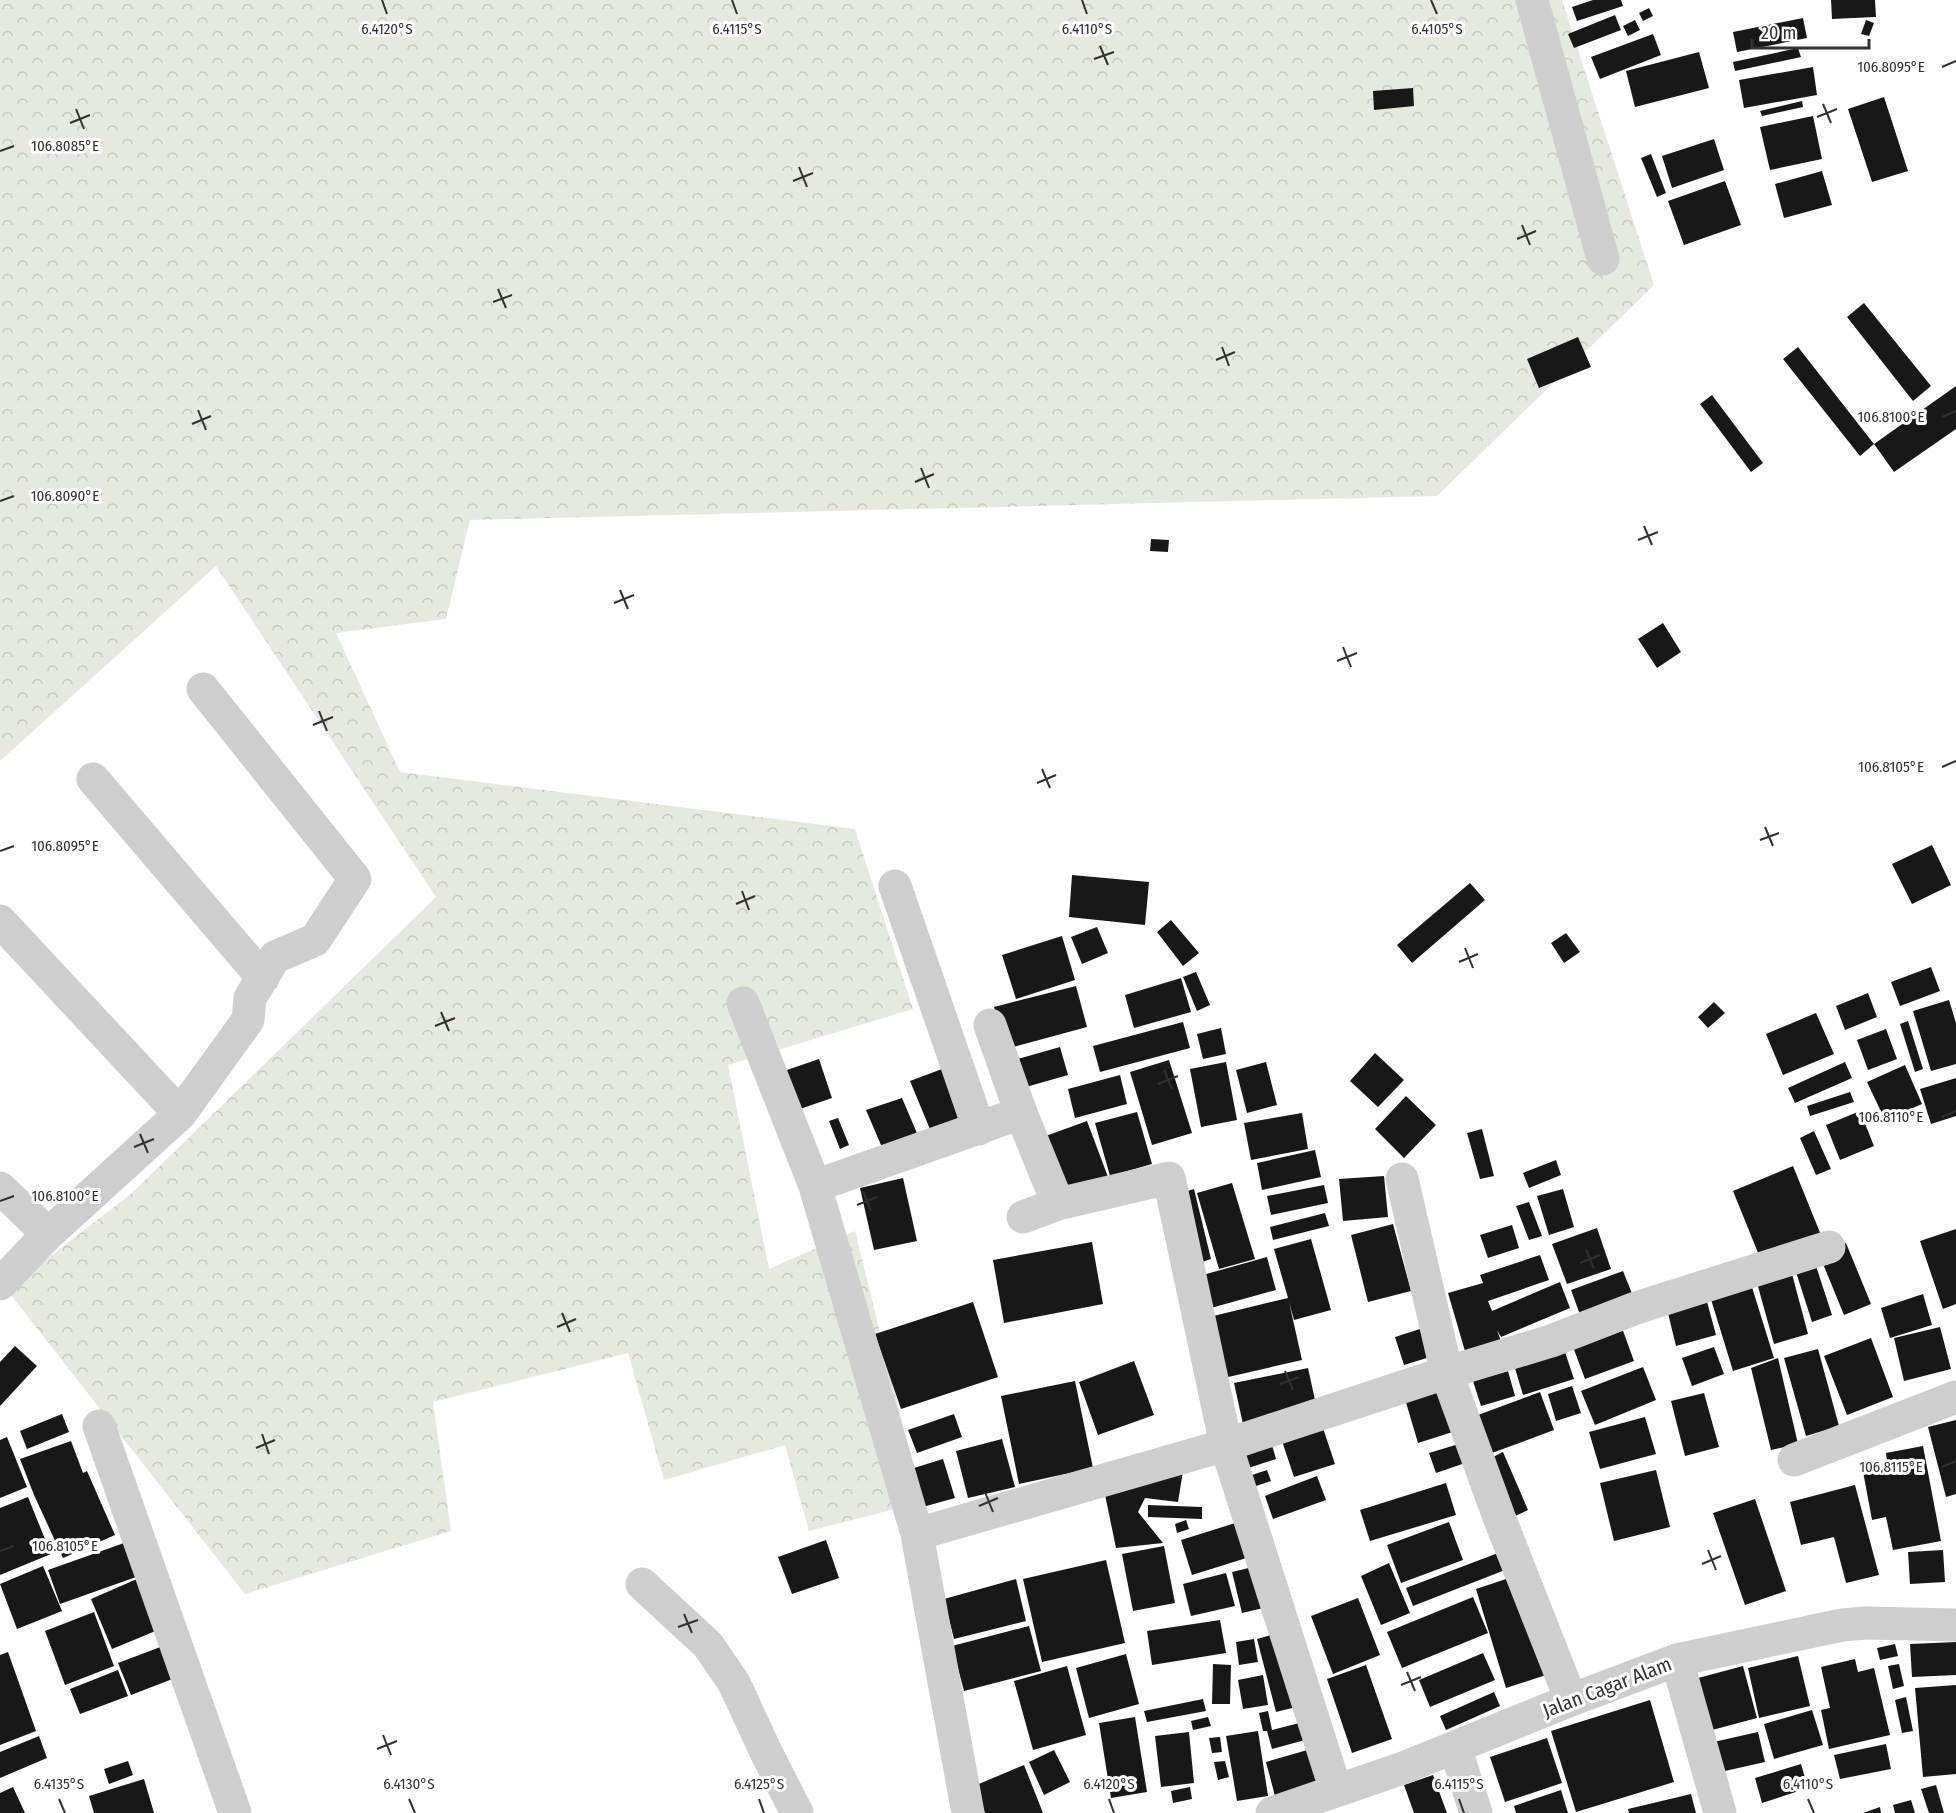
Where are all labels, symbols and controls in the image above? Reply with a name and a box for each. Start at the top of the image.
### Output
scale bar [1752,12,1869,50]
text: 6.4120°S [361,20,413,38]
text: 6.4115°S [712,20,762,38]
text: 6.4110°S [1062,20,1112,38]
text: 6.4105°S [1411,20,1463,38]
text: 20 m [1761,22,1796,44]
text: 106.8095°E [1857,58,1925,76]
text: 106.8085°E [31,137,99,155]
text: 106.8100°E [1858,408,1924,426]
text: 106.8090°E [31,487,99,505]
text: 106.8105°E [1858,758,1924,776]
text: 106.8095°E [31,837,99,855]
text: 106.8110°E [1859,1108,1923,1126]
text: 106.8100°E [32,1187,98,1205]
text: 106.8115°E [1859,1458,1923,1476]
text: 106.8105°E [32,1537,98,1555]
street label: Jalan Cagar Alam [1539,1651,1675,1723]
text: 6.4135°S [34,1775,84,1793]
text: 6.4130°S [383,1775,435,1793]
text: 6.4125°S [734,1775,784,1793]
text: 6.4120°S [1083,1775,1135,1793]
text: 6.4115°S [1434,1775,1484,1793]
text: 6.4110°S [1783,1775,1833,1793]

